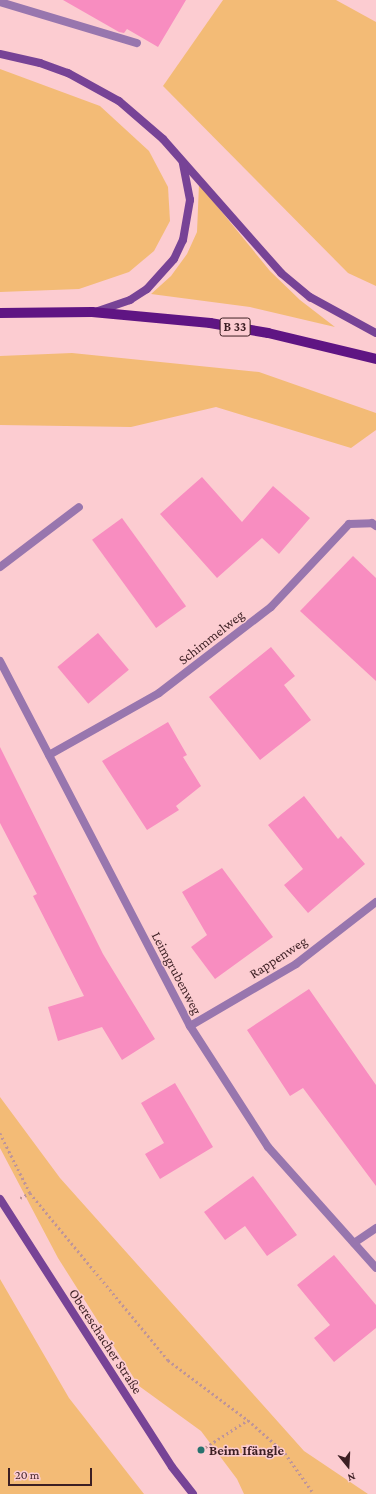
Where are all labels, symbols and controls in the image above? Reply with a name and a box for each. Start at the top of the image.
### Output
road number: B 33 [219,316,251,338]
street label: Schimmelweg [175,606,247,668]
street label: Leimgrubenweg [148,929,206,1017]
street label: Rappenweg [246,932,310,982]
street label: Obereschacher Straße [66,1285,146,1397]
place label: Beim Ifängle [209,1442,284,1458]
marker: Beim Ifängle [196,1445,206,1455]
north arrow [328,1446,368,1486]
scale bar [10,1460,94,1486]
text: 20 m [15,1468,39,1482]
text: N [346,1471,357,1484]

